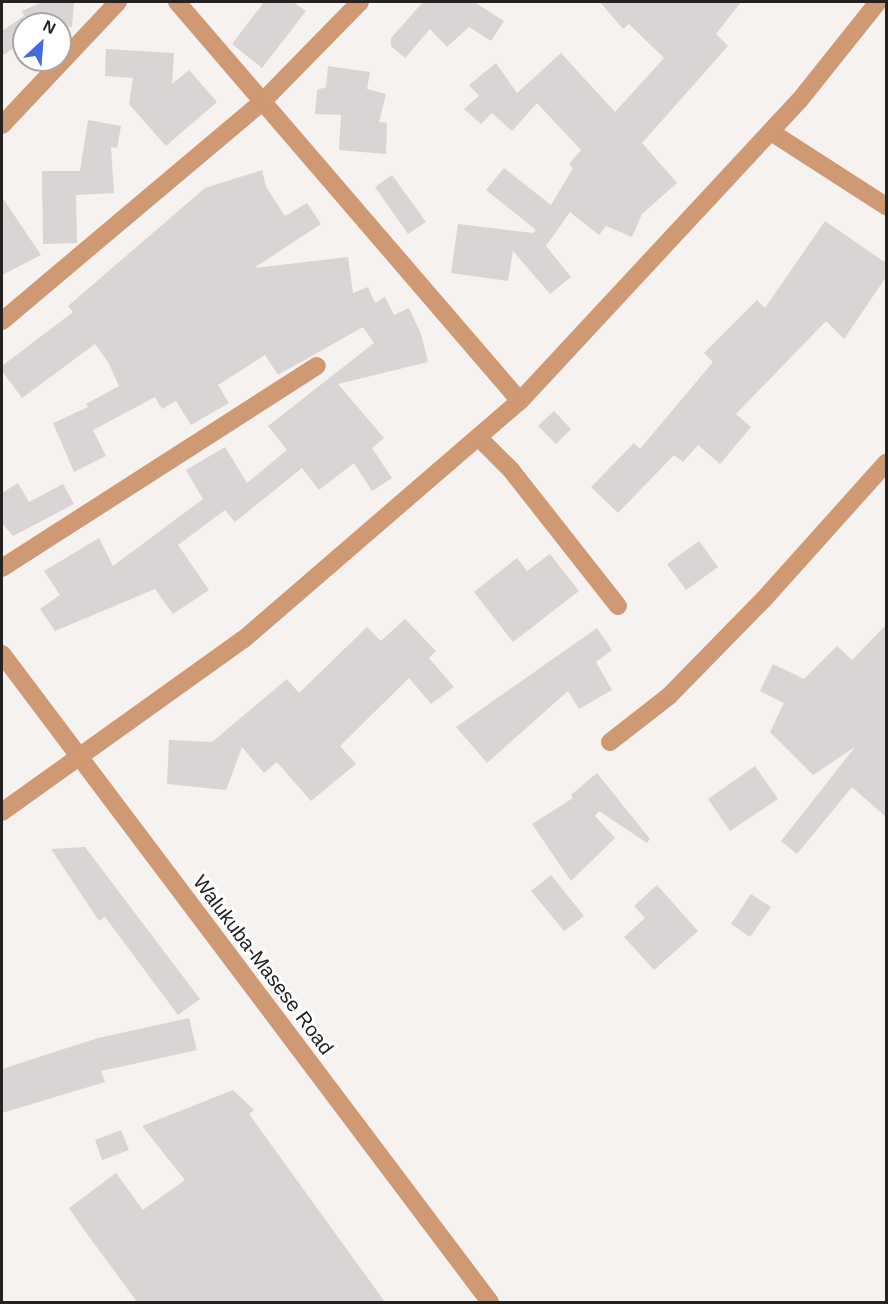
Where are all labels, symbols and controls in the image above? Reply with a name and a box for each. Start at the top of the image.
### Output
north arrow [12,12,72,72]
text: N [40,17,58,37]
street label: Walukuba-Masese Road [188,871,338,1059]

